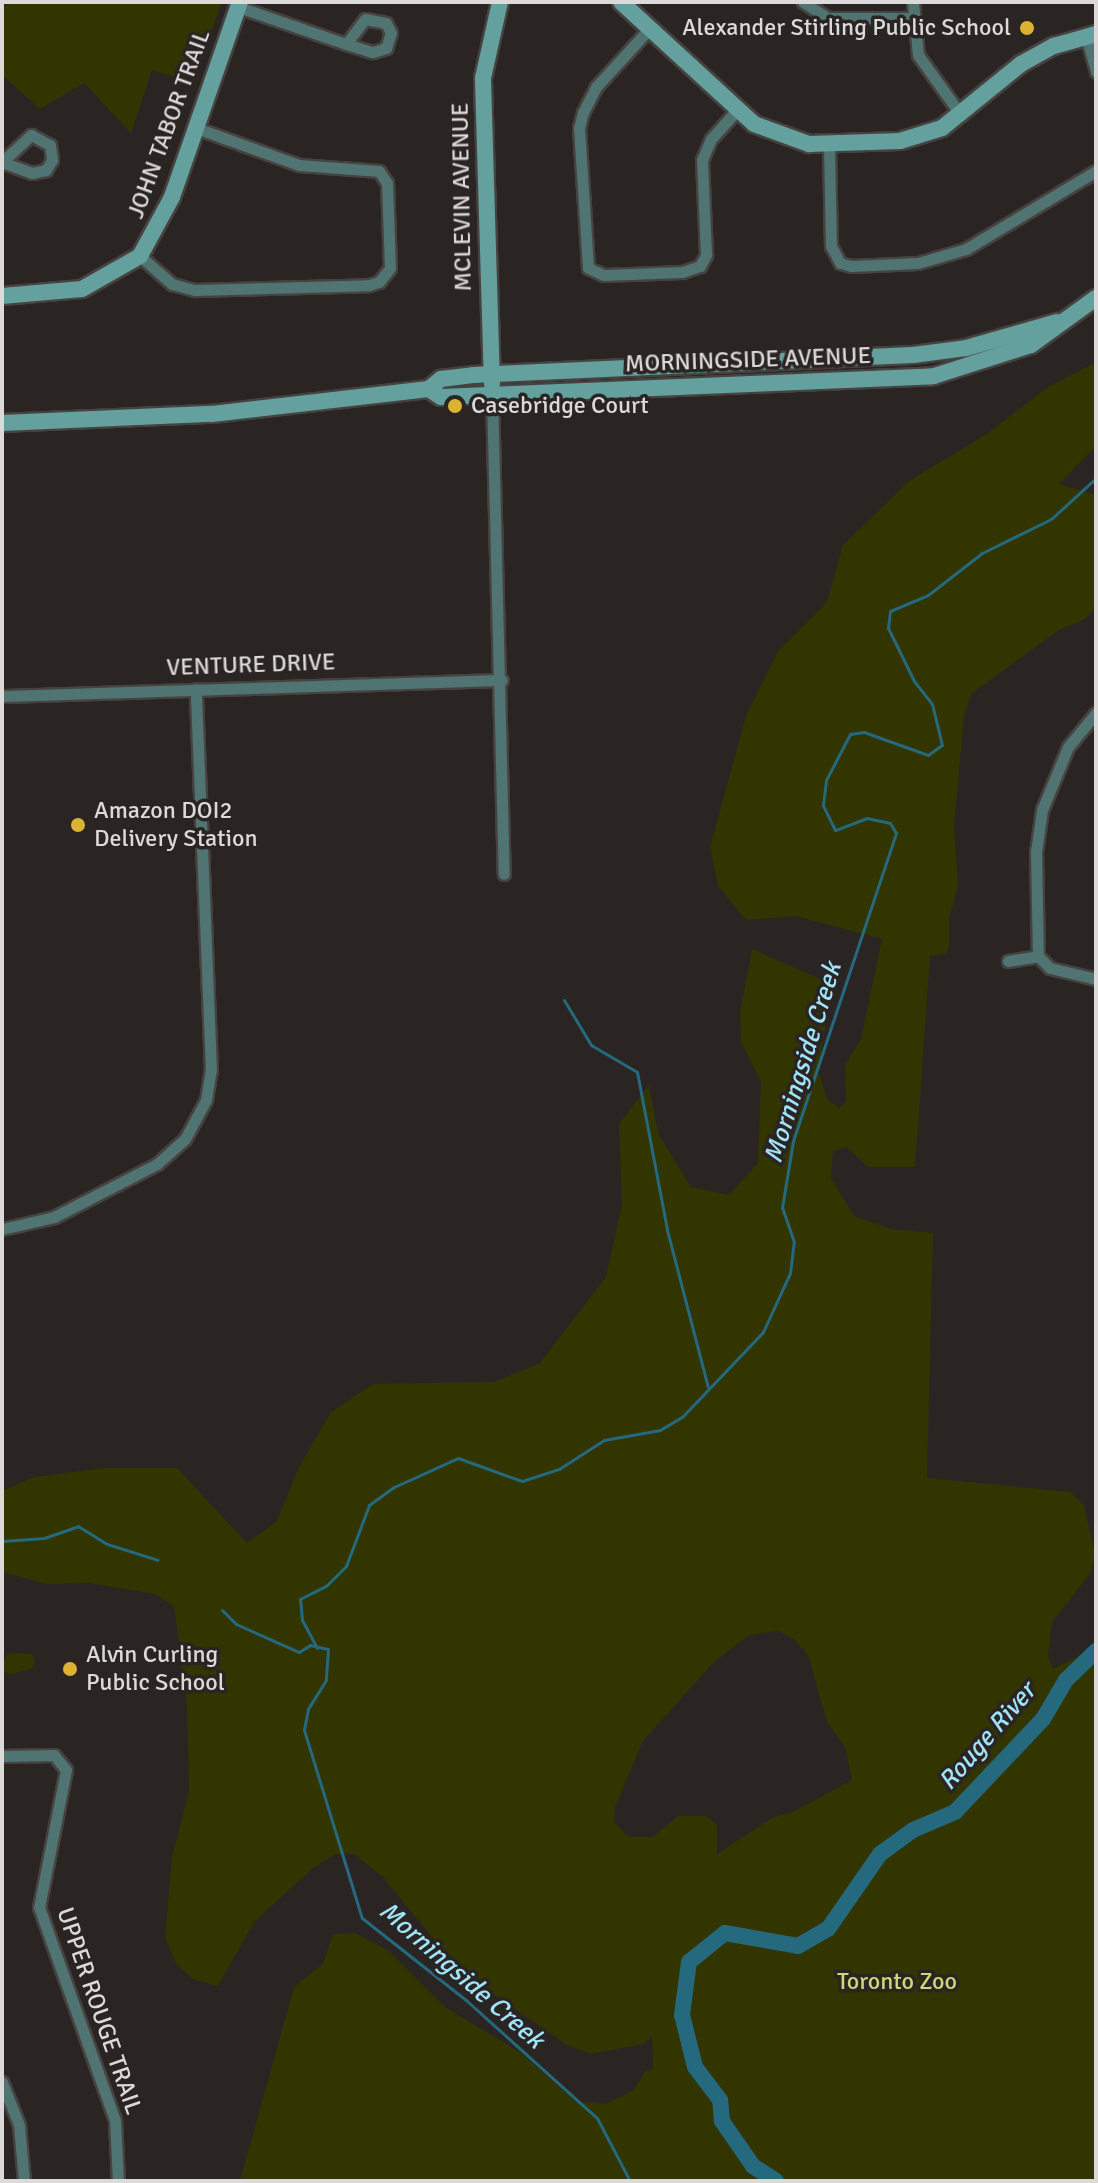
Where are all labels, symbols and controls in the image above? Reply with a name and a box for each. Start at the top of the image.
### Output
place label: Alexander Stirling Public School [682,14,1011,42]
marker: Alexander Stirling Public School [1018,19,1036,37]
street label: JOHN TABOR TRAIL [121,25,217,223]
street label: MCLEVIN AVENUE [446,102,478,292]
street label: MORNINGSIDE AVENUE [624,341,872,379]
place label: Casebridge Court [471,392,649,420]
marker: Casebridge Court [446,397,464,415]
street label: VENTURE DRIVE [166,648,336,682]
place label: Amazon DOI2 Delivery Station [94,797,258,853]
marker: Amazon DOI2 Delivery Station [69,816,87,834]
water label: Morningside Creek [759,959,849,1167]
place label: Alvin Curling Public School [86,1641,225,1697]
marker: Alvin Curling Public School [61,1660,79,1678]
water label: Rouge River [933,1677,1043,1797]
water label: Morningside Creek [372,1896,550,2056]
street label: UPPER ROUGE TRAIL [50,1904,148,2118]
park label: Toronto Zoo [837,1968,957,1996]

